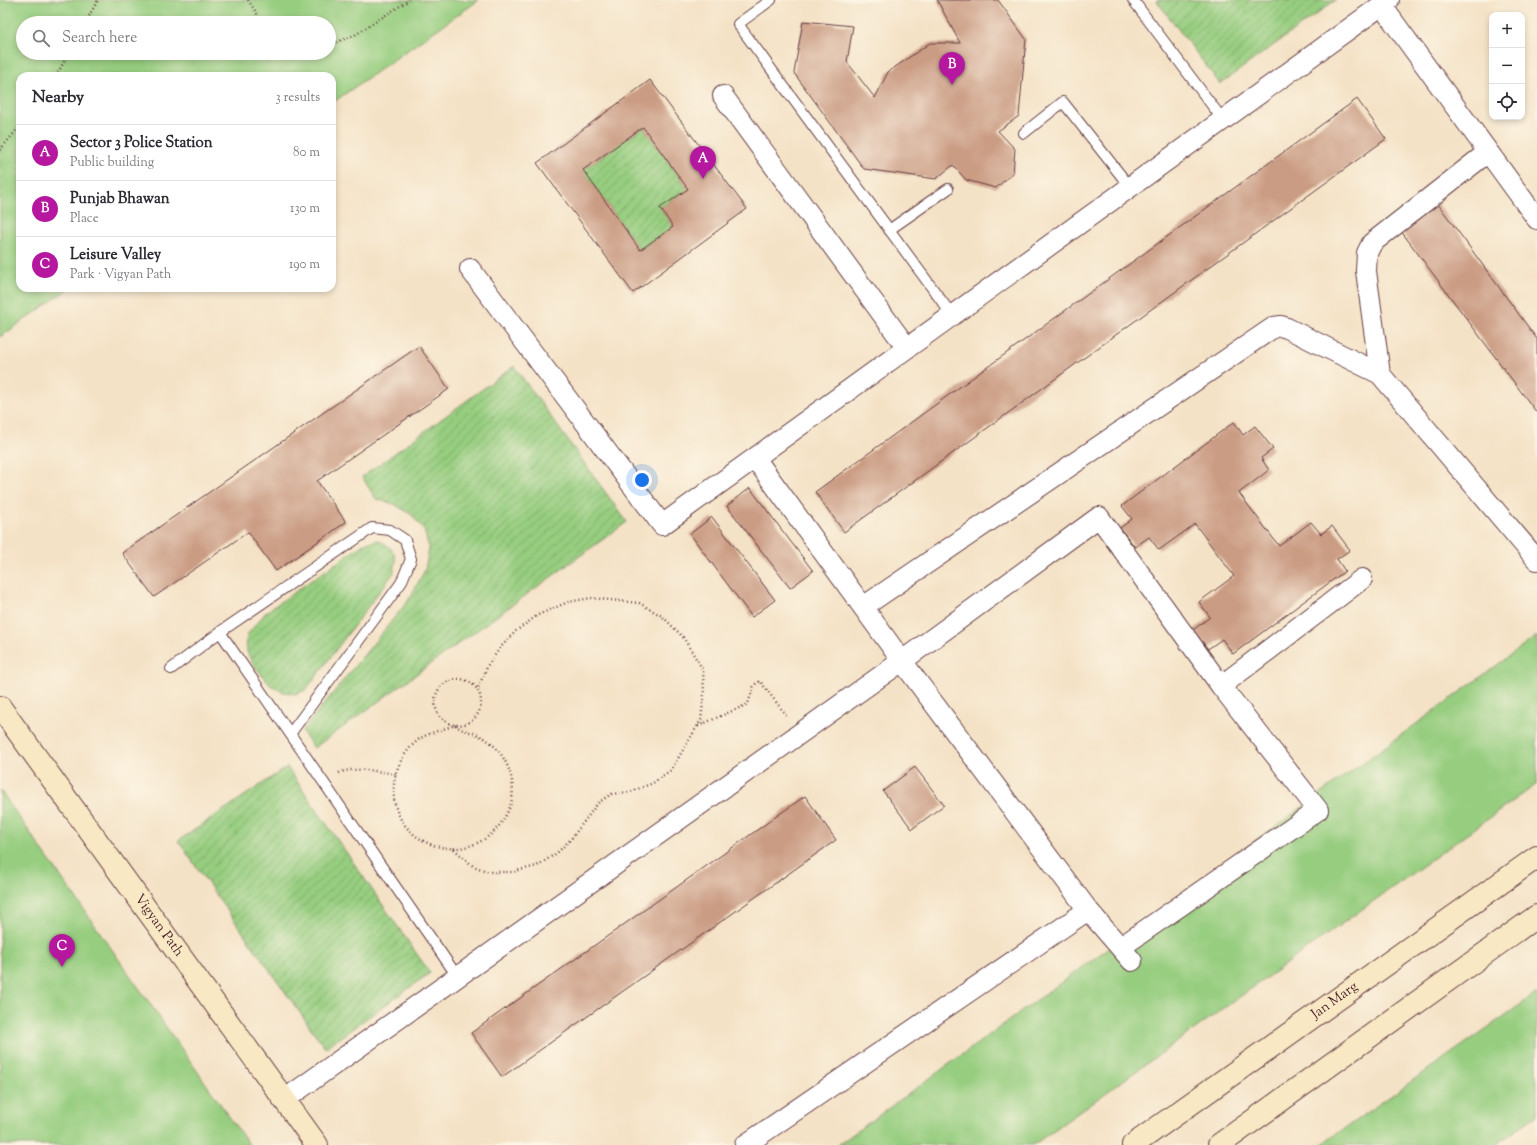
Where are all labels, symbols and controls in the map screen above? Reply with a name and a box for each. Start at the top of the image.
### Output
map controls [1489,12,1525,120]
button: + [1489,12,1525,48]
search box [16,16,336,60]
icon: search [30,27,52,49]
text: Search here [62,28,137,49]
button: − [1489,48,1525,84]
pin: B [939,52,965,85]
button: locate [1489,84,1525,120]
text: Nearby [32,86,84,110]
text: 3 results [275,89,320,107]
text: Sector 3 Police Station [70,133,213,154]
text: A [40,144,50,162]
text: 80 m [293,144,320,162]
pin: A [690,146,716,179]
text: Public building [70,154,154,172]
text: Punjab Bhawan [70,189,170,210]
text: B [41,200,49,218]
text: 130 m [290,200,320,218]
text: Place [70,210,99,228]
text: Leisure Valley [70,245,161,266]
text: C [40,256,50,274]
text: 190 m [289,256,320,274]
text: Park · Vigyan Path [70,266,171,284]
your location [632,470,652,490]
street label: Vigyan Path [129,890,188,961]
pin: C [49,934,75,967]
street label: Jan Marg [1307,977,1362,1025]

